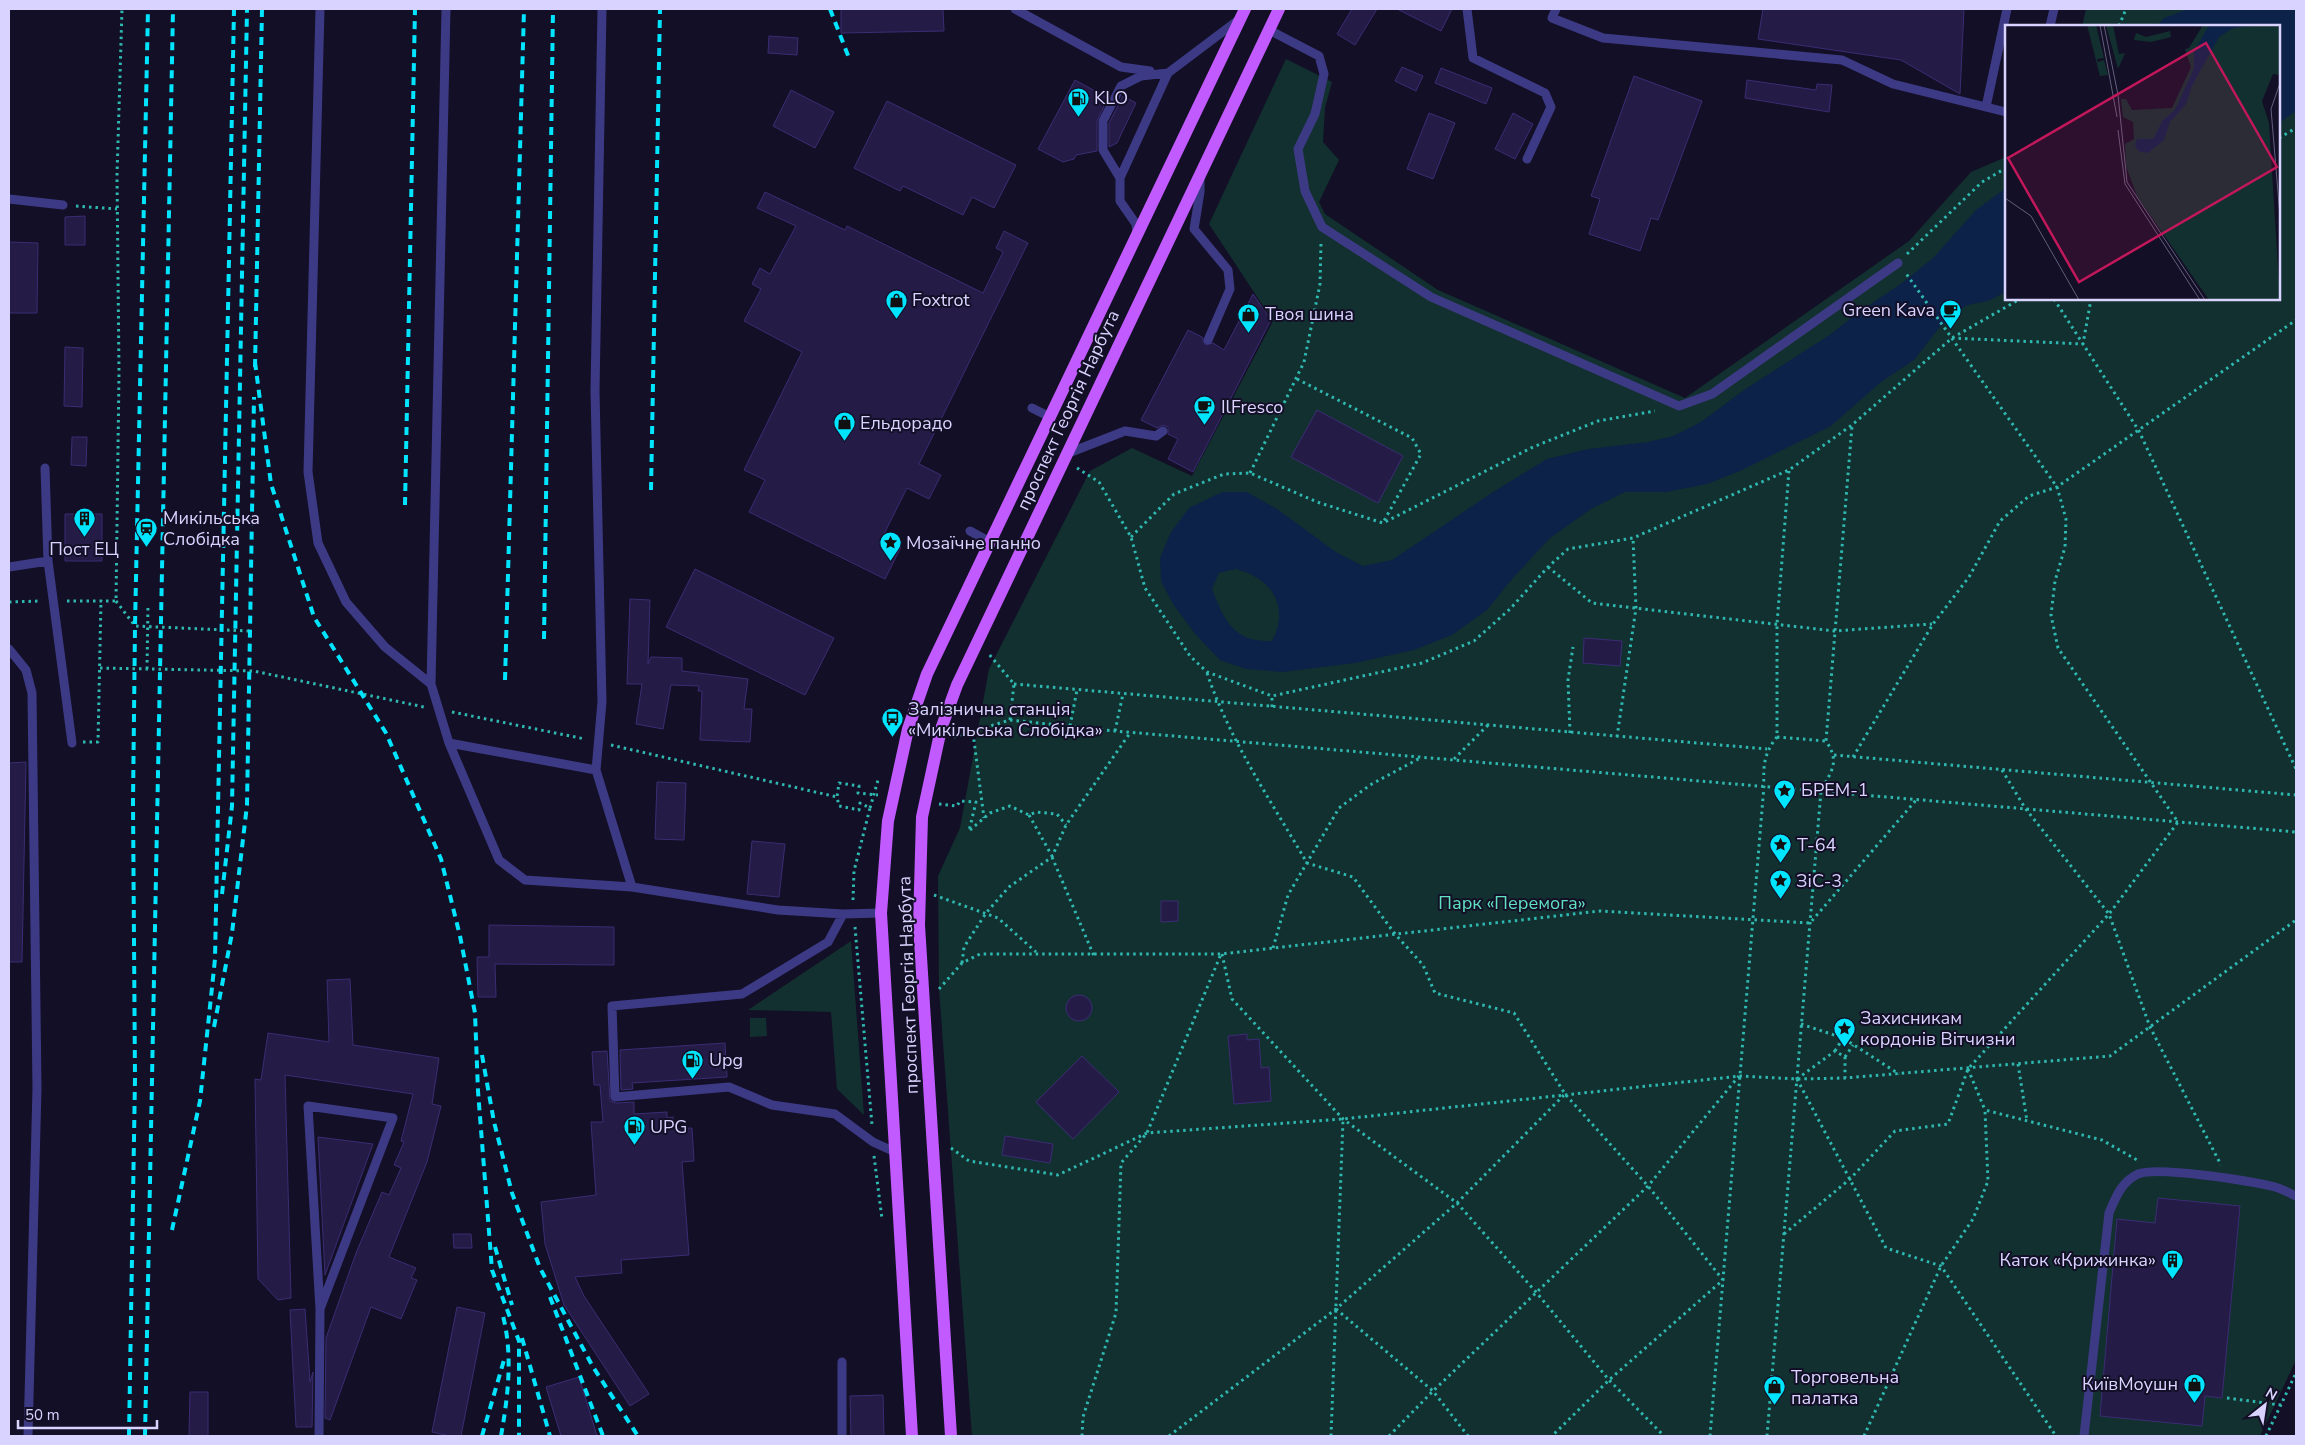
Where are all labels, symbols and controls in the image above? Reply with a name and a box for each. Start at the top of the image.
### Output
inset map [2005,25,2280,300]
fuel station icon: KLO [1066,86,1090,117]
place label: KLO [1094,86,1128,110]
shop icon: Foxtrot [884,288,908,319]
place label: Foxtrot [912,288,970,312]
place label: Green Kava [1842,298,1935,322]
cafe icon: Green Kava [1939,298,1963,329]
shop icon: Твоя шина [1237,302,1261,333]
place label: Твоя шина [1265,302,1354,326]
street label: проспект Георгія Нарбута [1011,306,1125,514]
cafe icon: IlFresco [1193,395,1217,426]
place label: IlFresco [1221,395,1283,419]
shop icon: Ельдорадо [832,411,856,442]
place label: Ельдорадо [860,411,953,435]
place label: Микільська Слобідка [163,506,260,551]
building icon: Пост ЕЦ [72,507,96,538]
station icon: Микільська Слобідка [135,516,159,547]
place icon: Мозаїчне панно [878,531,902,562]
place label: Мозаїчне панно [906,531,1041,555]
place label: Пост ЕЦ [49,537,119,561]
place label: Залізнична станція «Микільська Слобідка» [908,697,1103,742]
bus stop icon: Залізнична станція «Микільська Слобідка» [880,707,904,738]
place icon: БРЕМ-1 [1773,778,1797,809]
place label: БРЕМ-1 [1801,778,1869,802]
place icon: Т-64 [1769,833,1793,864]
place label: Т-64 [1797,833,1836,857]
place icon: ЗіС-3 [1768,869,1792,900]
place label: ЗіС-3 [1796,869,1842,893]
street label: проспект Георгія Нарбута [892,875,924,1095]
park label: Парк «Перемога» [1438,891,1586,915]
place label: Захисникам кордонів Вітчизни [1860,1006,2016,1051]
place icon: Захисникам кордонів Вітчизни [1832,1016,1856,1047]
fuel station icon: Upg [681,1048,705,1079]
place label: Upg [709,1048,743,1072]
fuel station icon: UPG [622,1115,646,1146]
place label: UPG [650,1115,687,1139]
place label: Каток «Крижинка» [2000,1248,2156,1272]
building icon: Каток «Крижинка» [2160,1248,2184,1279]
place label: Торговельна палатка [1791,1365,1899,1410]
place label: КиївМоушн [2082,1372,2178,1396]
shop icon: КиївМоушн [2182,1372,2206,1403]
shop icon: Торговельна палатка [1763,1375,1787,1406]
north arrow [2240,1380,2290,1430]
text: N [2262,1383,2281,1405]
scale bar [18,1398,156,1430]
text: 50 m [25,1405,60,1425]

